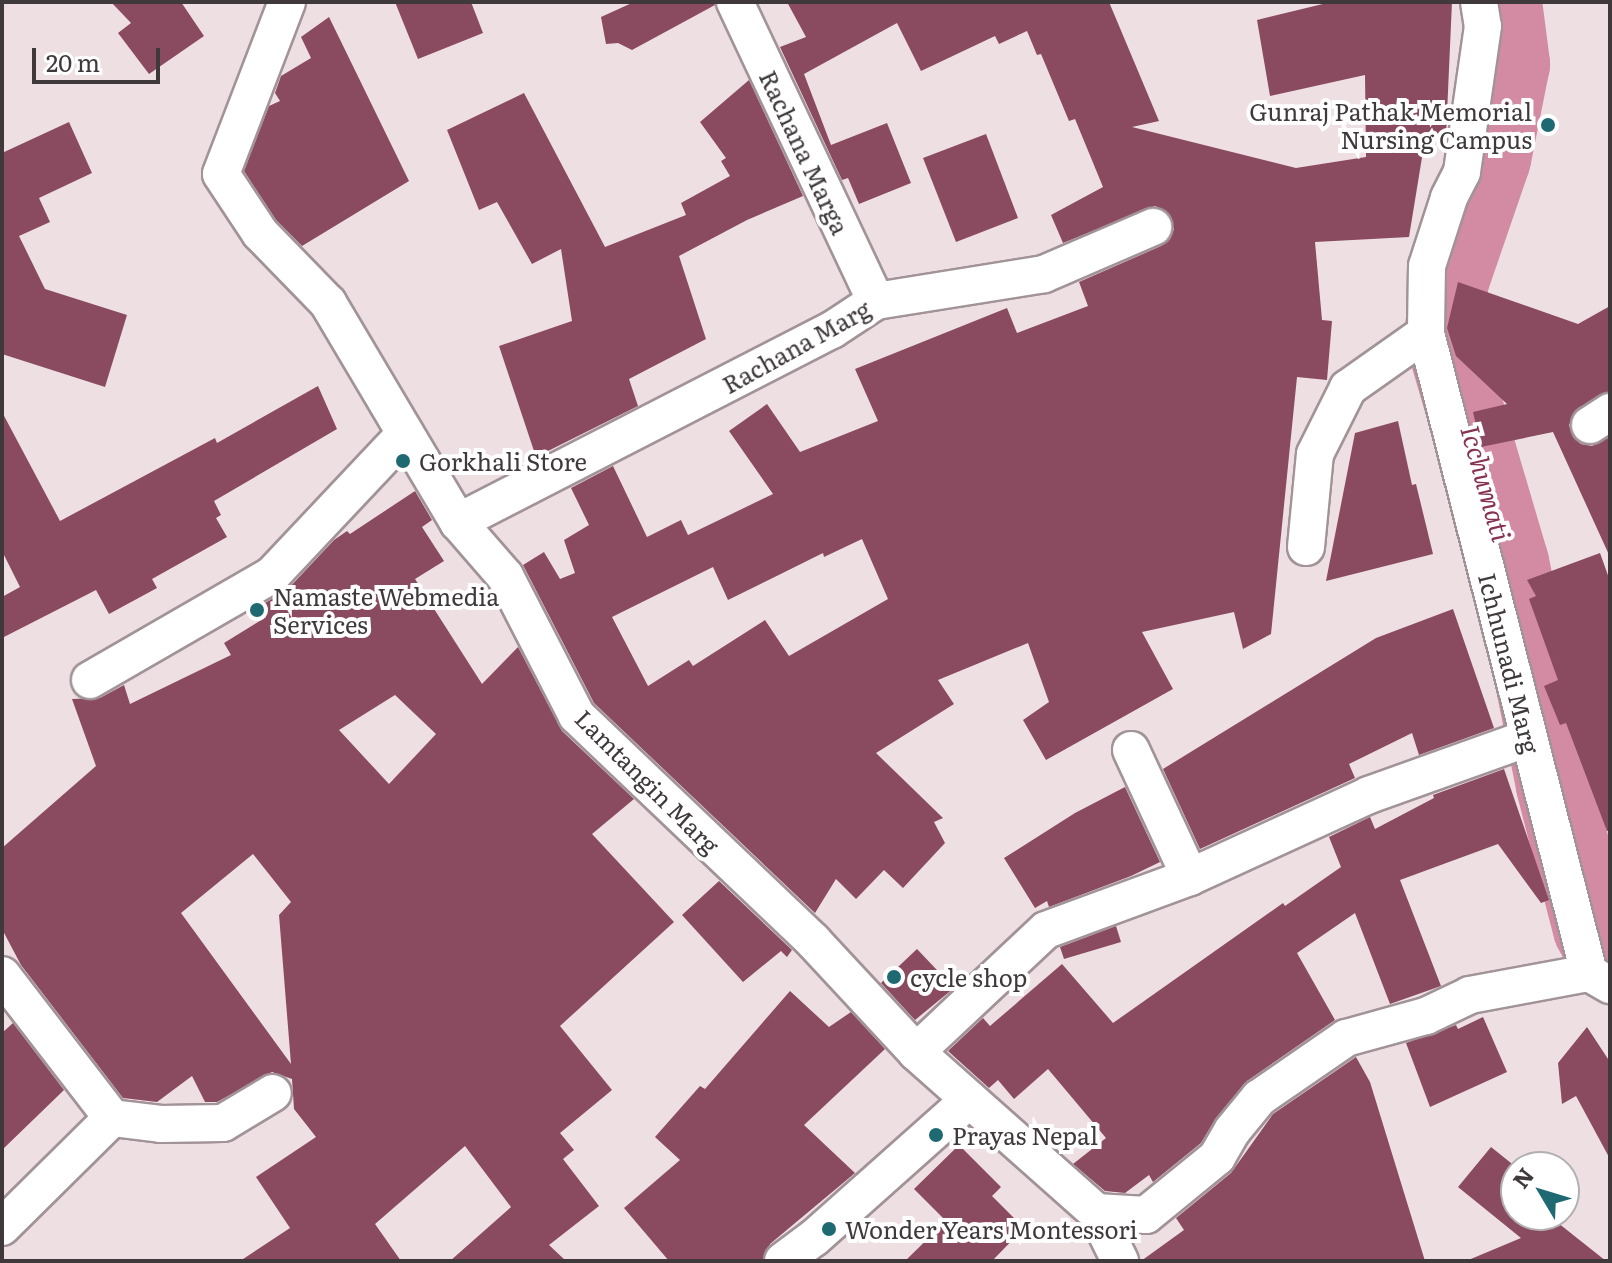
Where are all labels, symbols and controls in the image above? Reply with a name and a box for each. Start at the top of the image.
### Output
scale bar [36,32,164,82]
text: 20 m [46,44,100,79]
street label: Rachana Marga [754,65,856,239]
place label: Gunraj Pathak Memorial Nursing Campus [1249,97,1532,153]
marker: Gunraj Pathak Memorial Nursing Campus [1539,116,1557,134]
street label: Rachana Marg [717,293,875,399]
water label: Icchumati [1456,421,1518,545]
place label: Gorkhali Store [419,447,587,475]
marker: Gorkhali Store [394,452,412,470]
street label: Ichhunadi Marg [1474,570,1546,756]
place label: Namaste Webmedia Services [273,582,499,638]
marker: Namaste Webmedia Services [248,601,266,619]
street label: Lamtangin Marg [570,703,726,859]
place label: cycle shop [910,963,1027,991]
marker: cycle shop [885,968,903,986]
place label: Prayas Nepal [952,1121,1098,1149]
marker: Prayas Nepal [927,1126,945,1144]
north arrow [1500,1151,1580,1231]
text: N [1504,1160,1541,1195]
place label: Wonder Years Montessori [845,1215,1138,1243]
marker: Wonder Years Montessori [820,1220,838,1238]

